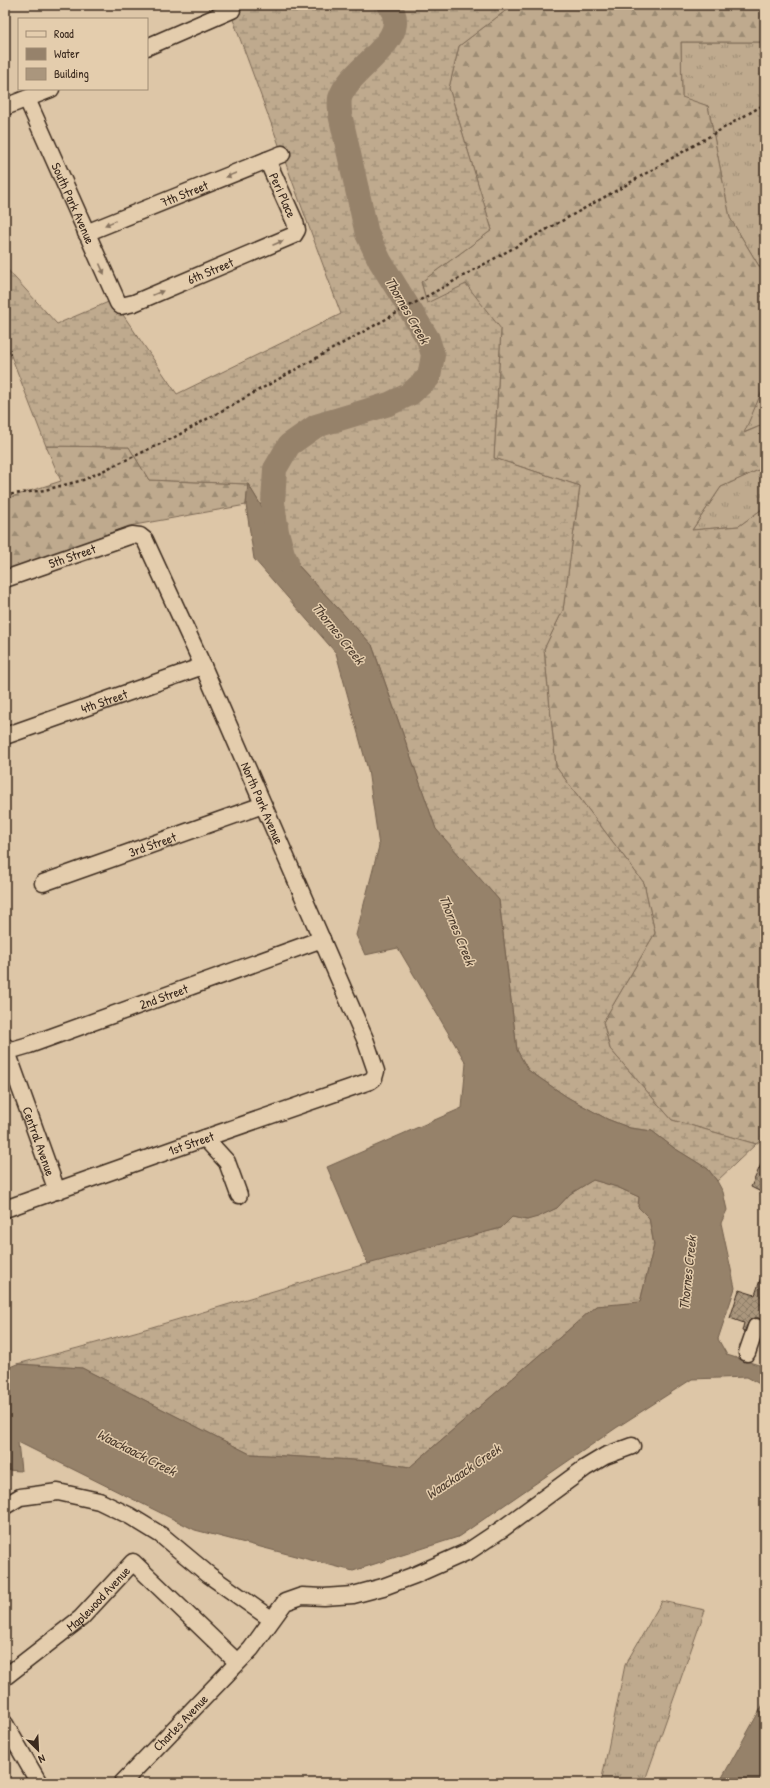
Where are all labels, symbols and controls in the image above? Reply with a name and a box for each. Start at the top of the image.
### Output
legend [18,18,148,90]
text: Road [54,25,74,42]
text: Water [54,45,80,62]
text: Building [54,65,89,82]
street label: South Park Avenue [47,160,99,247]
street label: Peri Place [265,170,301,220]
one-way arrow [225,172,237,178]
street label: 7th Street [158,176,211,211]
one-way arrow [104,221,116,227]
one-way arrow [272,240,283,246]
street label: 6th Street [185,253,237,288]
one-way arrow [99,263,105,274]
water label: Thornes Creek [381,273,435,348]
one-way arrow [152,290,164,297]
street label: 5th Street [46,539,99,572]
water label: Thornes Creek [308,598,370,669]
street label: 4th Street [78,684,130,718]
street label: North Park Avenue [237,759,288,847]
street label: 3rd Street [126,827,179,861]
water label: Thornes Creek [435,892,481,969]
street label: 2nd Street [137,979,191,1013]
street label: Central Avenue [18,1104,60,1178]
street label: 1st Street [166,1127,217,1159]
water label: Thornes Creek [674,1234,700,1311]
water label: Waackaack Creek [94,1424,181,1481]
water label: Waackaack Creek [422,1438,505,1503]
street label: Maplewood Avenue [62,1562,134,1635]
street label: Charles Avenue [149,1690,212,1755]
north arrow [18,1730,58,1770]
text: N [36,1752,48,1767]

